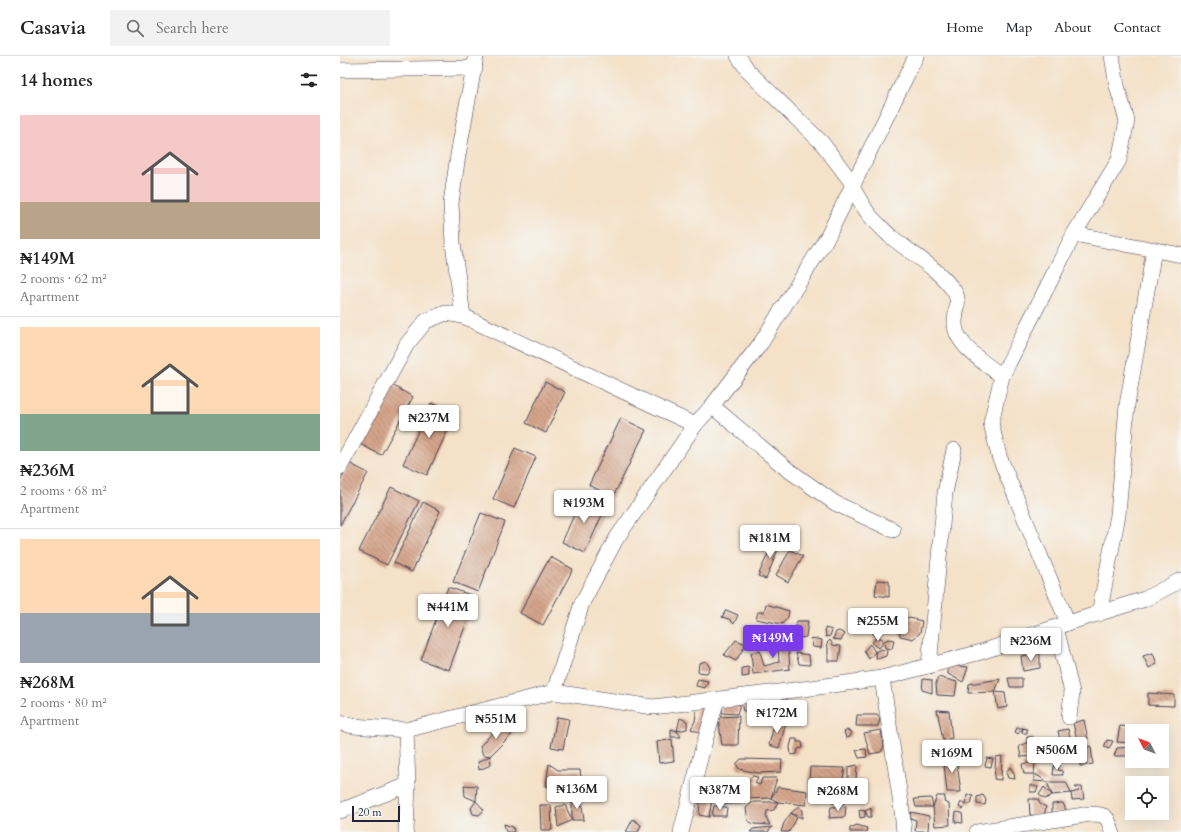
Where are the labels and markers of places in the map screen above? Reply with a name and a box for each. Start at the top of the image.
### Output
pin: ₦237M [401,405,457,439]
pin: ₦193M [556,490,612,524]
pin: ₦181M [742,525,798,559]
pin: ₦441M [420,594,476,628]
pin: ₦255M [850,608,906,642]
pin: ₦149M [745,625,801,659]
pin: ₦236M [1003,628,1059,662]
pin: ₦172M [749,700,805,734]
pin: ₦551M [468,706,524,740]
pin: ₦506M [1029,737,1085,771]
pin: ₦169M [924,740,980,774]
pin: ₦136M [549,776,605,810]
pin: ₦387M [692,777,748,811]
pin: ₦268M [810,778,866,812]

